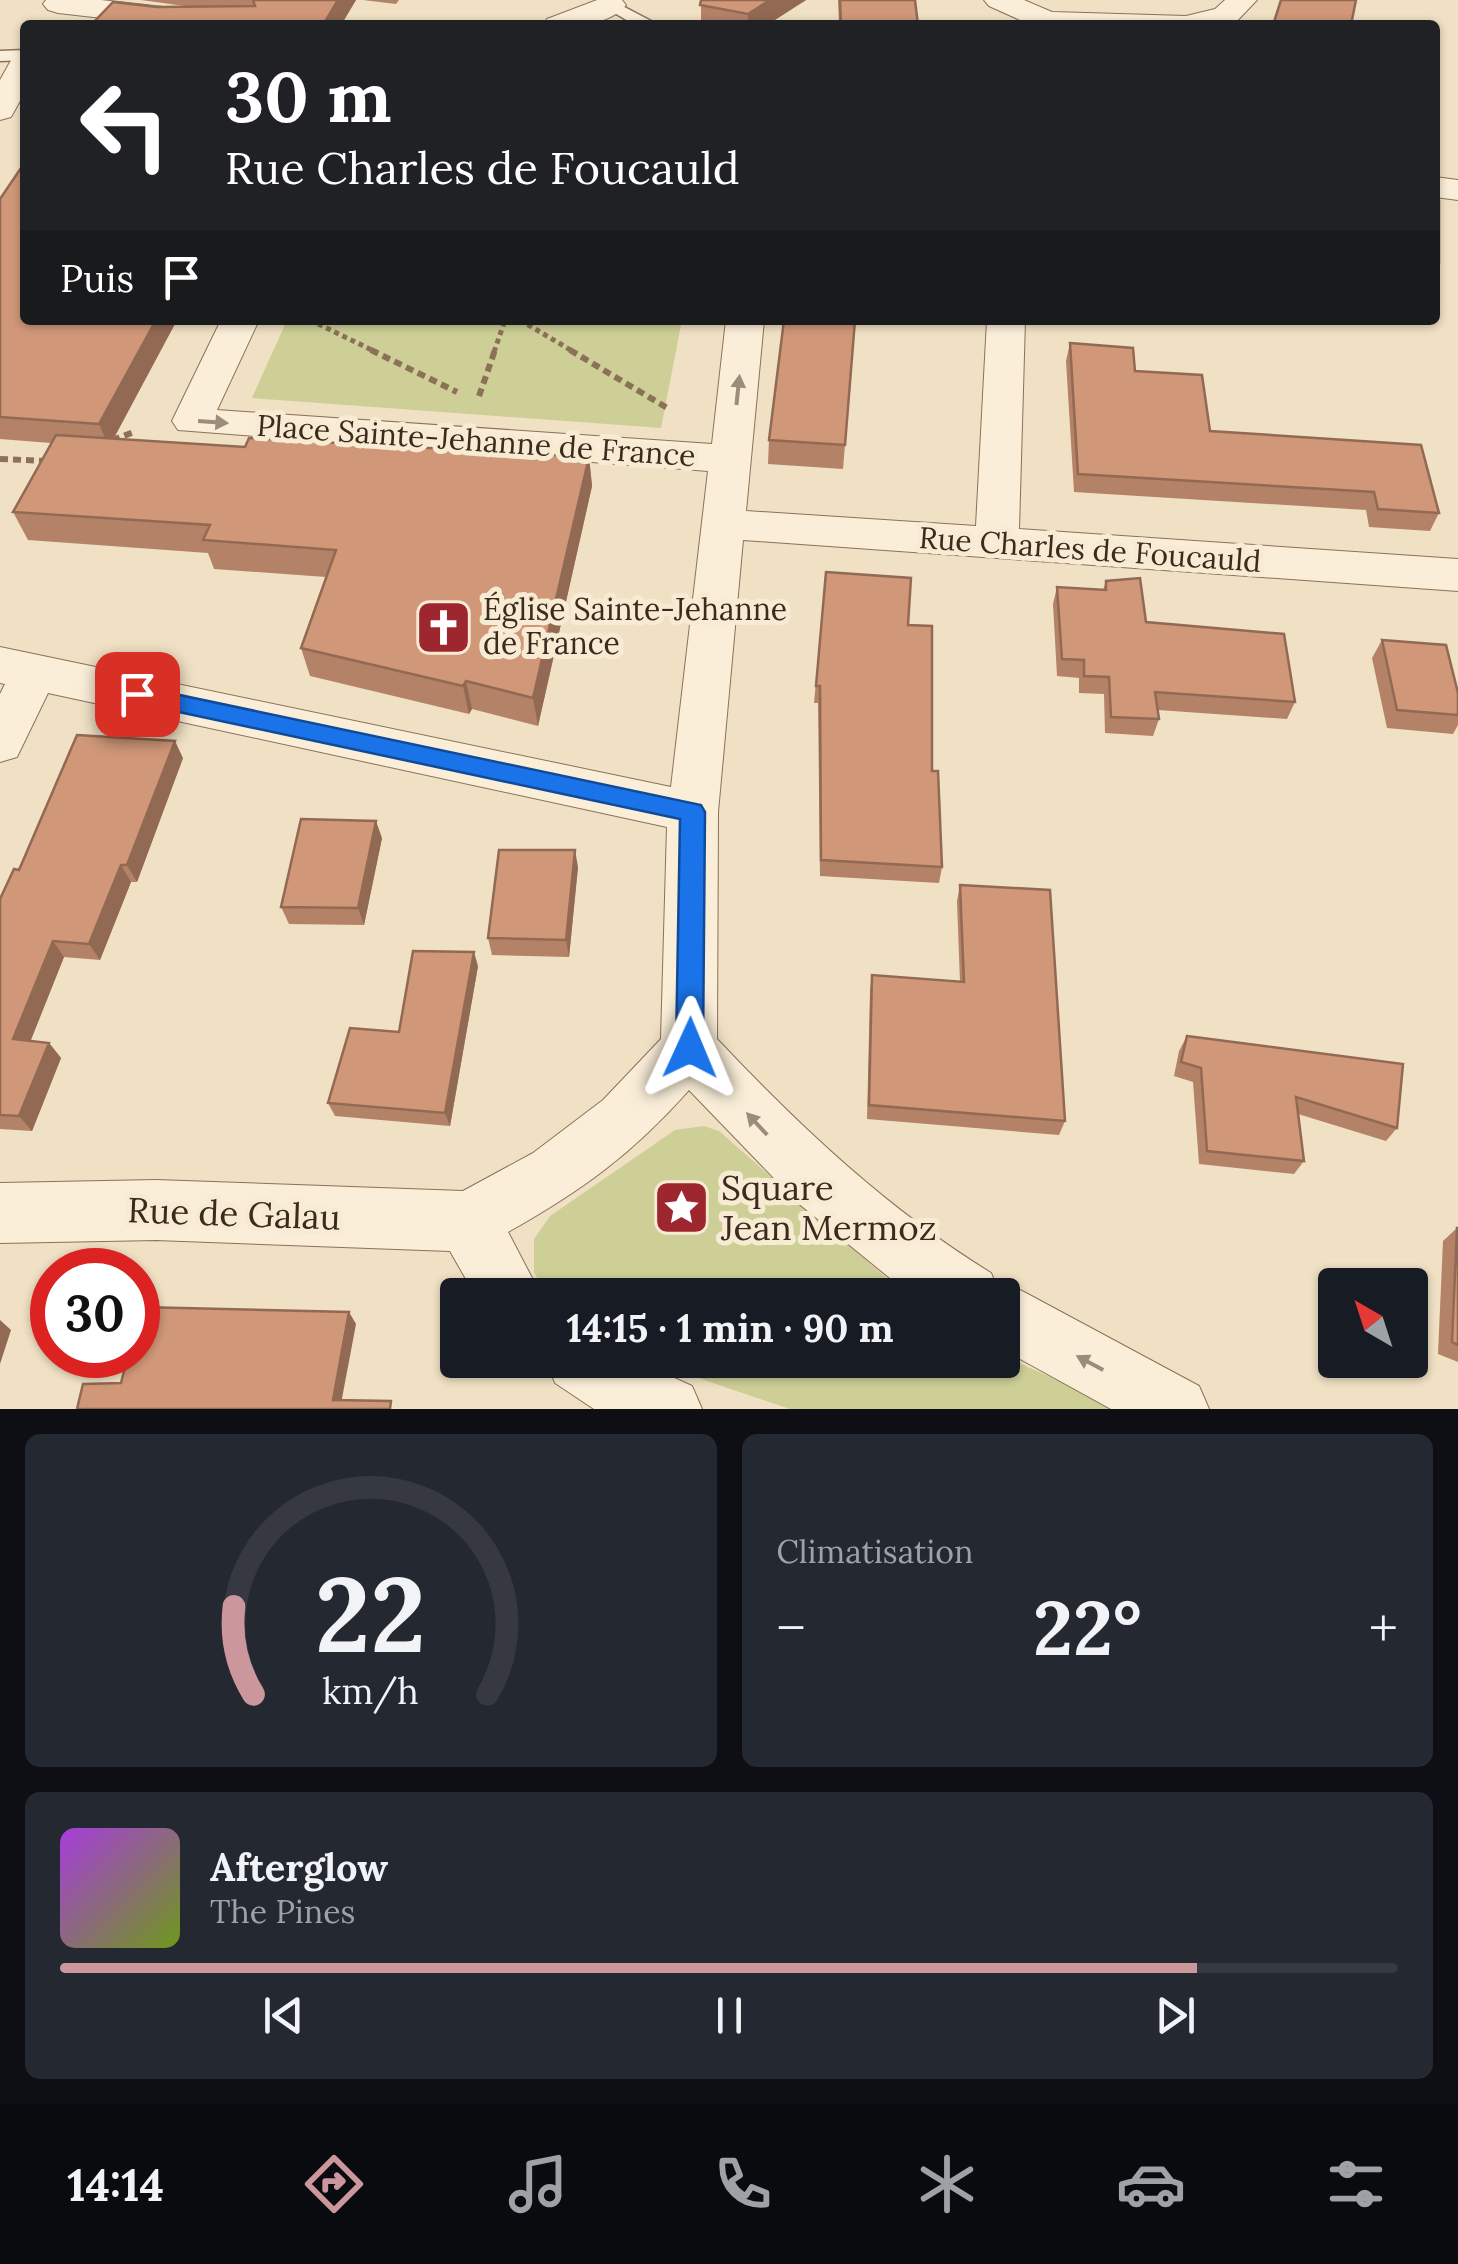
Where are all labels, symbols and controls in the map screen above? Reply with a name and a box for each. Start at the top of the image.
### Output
text: 30 m [225,52,392,141]
icon: left [60,60,190,190]
text: Rue Charles de Foucauld [225,139,740,196]
icon: arrive [154,250,209,305]
text: Puis [60,254,134,302]
one-way arrow [730,373,746,405]
street label: Place Sainte-Jehanne de France [255,406,697,474]
one-way arrow [197,414,229,430]
street label: Rue Charles de Foucauld [918,518,1263,580]
place label: Église Sainte-Jehanne de France [483,590,787,662]
church icon: Église Sainte-Jehanne de France [414,597,474,657]
pin [95,652,180,737]
icon: arrive [110,667,165,722]
position arrow [638,996,742,1100]
one-way arrow [747,1112,769,1137]
place label: Square Jean Mermoz [720,1165,937,1250]
place icon: Square Jean Mermoz [652,1178,712,1238]
street label: Rue de Galau [127,1187,341,1240]
speed limit sign: 30 [30,1248,160,1378]
north arrow [1318,1268,1428,1378]
map controls [1318,1268,1428,1378]
text: 14:15 · 1 min · 90 m [567,1304,893,1352]
one-way arrow [1076,1354,1105,1371]
text: Climatisation [777,1531,973,1572]
text: 22 [315,1547,426,1680]
text: 22° [1033,1580,1142,1676]
text: − [777,1593,806,1663]
text: + [1369,1593,1398,1663]
text: km/h [322,1668,419,1714]
text: Afterglow [210,1843,388,1891]
text: The Pines [210,1891,355,1932]
icon: previous [256,1988,311,2043]
icon: pause [702,1988,757,2043]
icon: next [1148,1988,1203,2043]
icon: directions [299,2149,369,2219]
icon: music [503,2149,573,2219]
icon: phone [708,2149,778,2219]
icon: climate [912,2149,982,2219]
icon: car [1116,2149,1186,2219]
icon: filters [1321,2149,1391,2219]
text: 14:14 [67,2156,164,2213]

